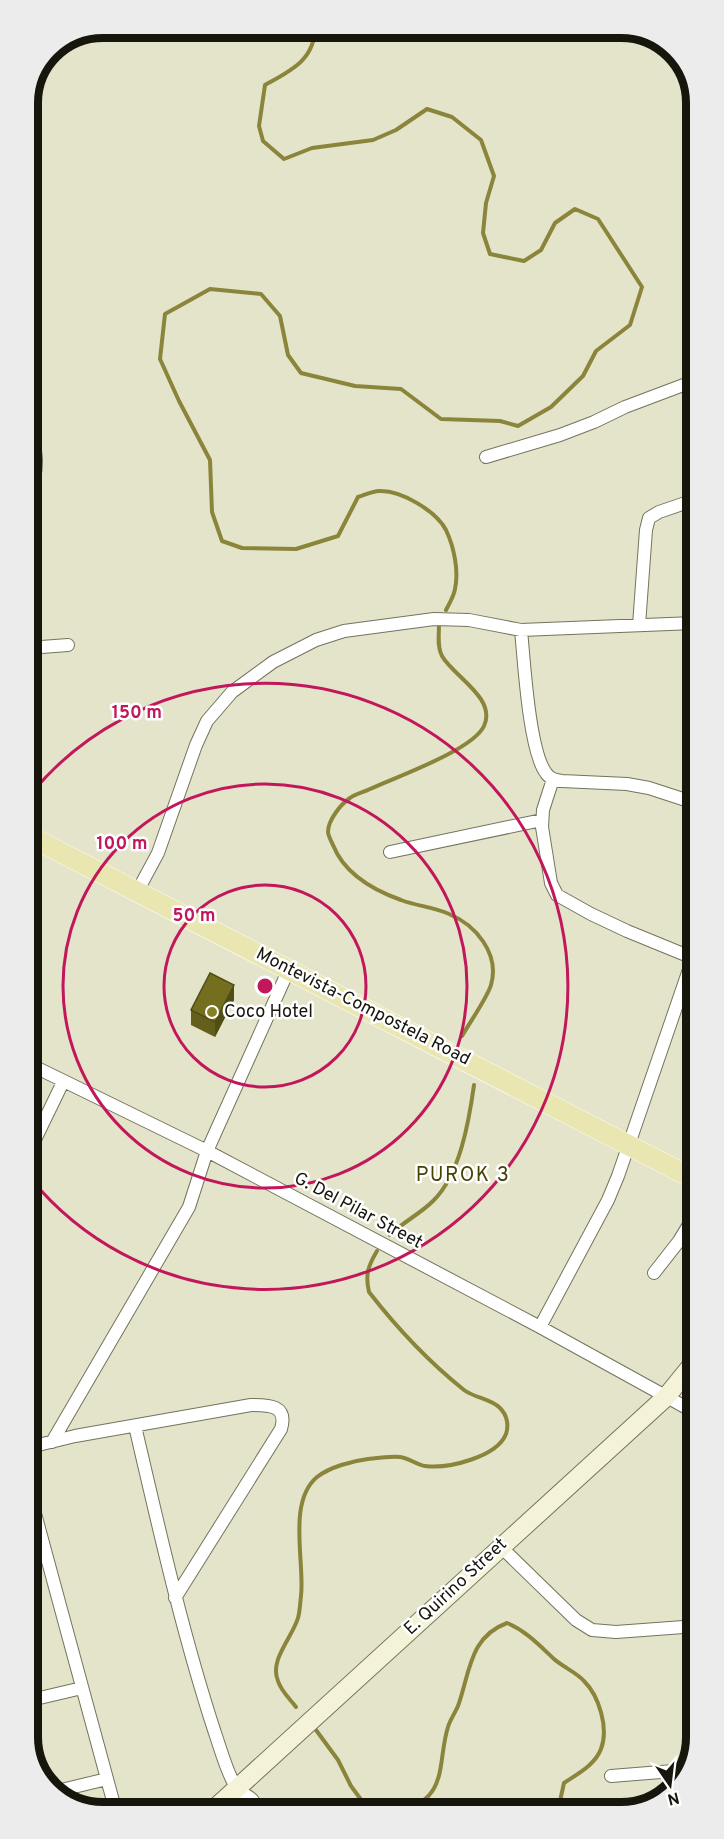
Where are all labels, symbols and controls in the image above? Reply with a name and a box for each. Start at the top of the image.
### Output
text: 150 m [112,702,162,725]
text: 100 m [96,833,148,856]
text: 50 m [172,905,216,928]
street label: Montevista-Compostela Road [252,943,474,1071]
centre of rings [255,976,275,996]
place label: Coco Hotel [224,1001,313,1024]
marker: Coco Hotel [205,1005,219,1019]
district label: PUROK 3 [416,1163,510,1189]
street label: G. Del Pilar Street [290,1167,426,1255]
street label: E. Quirino Street [400,1533,512,1641]
north arrow [640,1755,700,1815]
text: N [665,1787,681,1809]

